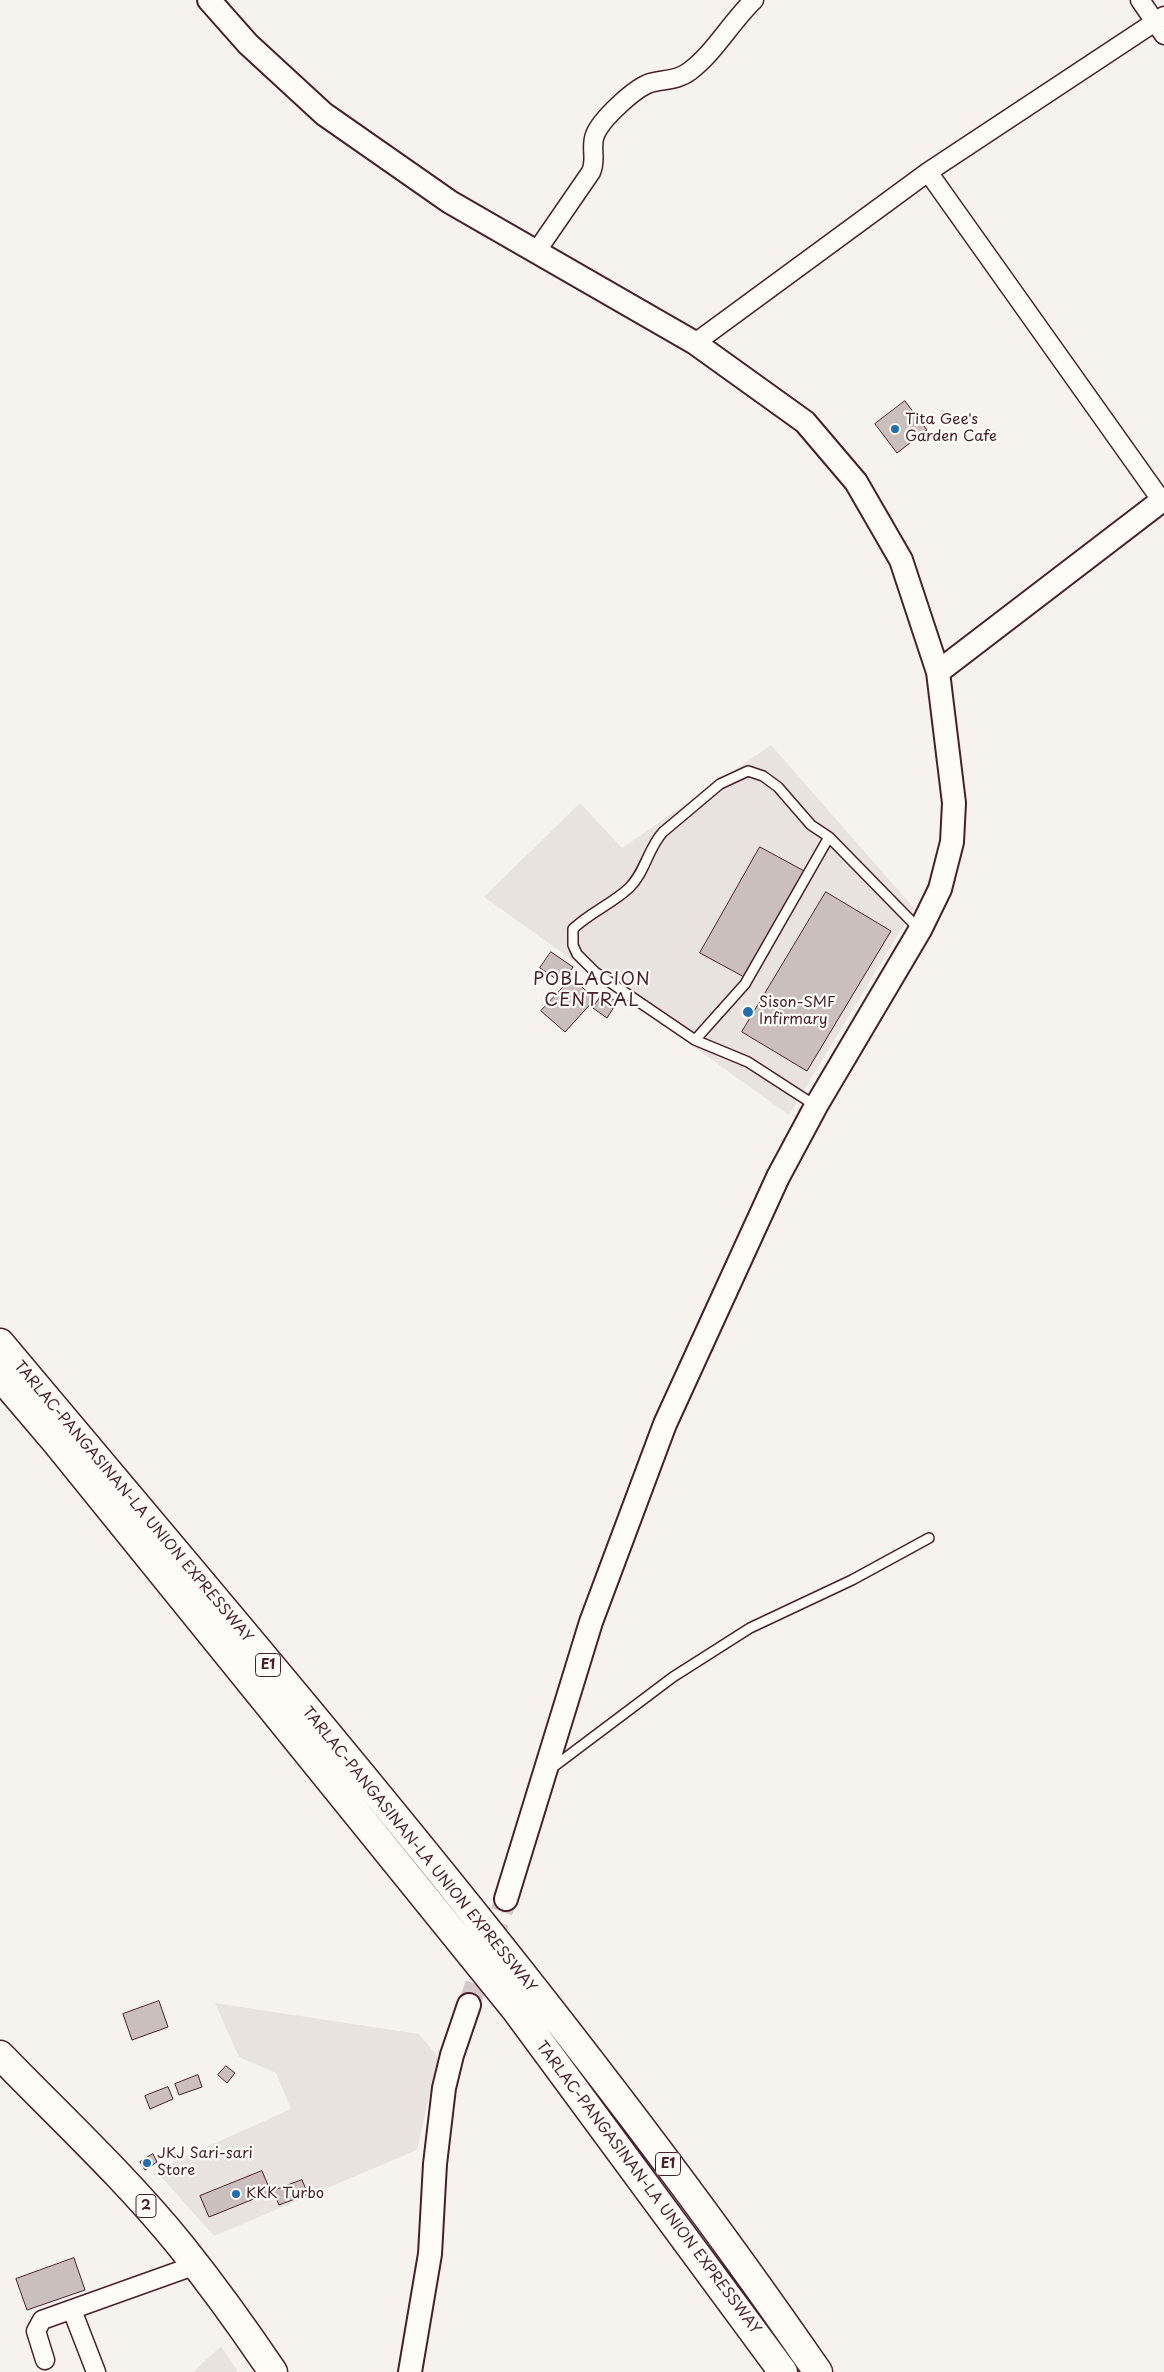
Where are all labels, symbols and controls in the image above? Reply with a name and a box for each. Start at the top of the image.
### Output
place label: Tita Gee's Garden Cafe [905,411,997,446]
marker: Tita Gee's Garden Cafe [889,423,901,435]
district label: POBLACION CENTRAL [533,969,651,1012]
place label: Sison-SMF Infirmary [759,994,836,1029]
marker: Sison-SMF Infirmary [741,1005,755,1019]
street label: TARLAC-PANGASINAN-LA UNION EXPRESSWAY [10,1357,256,1647]
road number: E1 [256,1654,280,1676]
street label: TARLAC-PANGASINAN-LA UNION EXPRESSWAY [298,1704,540,1996]
street label: TARLAC-PANGASINAN-LA UNION EXPRESSWAY [532,2038,764,2338]
place label: JKJ Sari-sari Store [157,2145,253,2180]
road number: E1 [656,2152,680,2176]
marker: JKJ Sari-sari Store [141,2157,153,2169]
place label: KKK Turbo [246,2185,324,2203]
marker: KKK Turbo [230,2188,242,2200]
road number: 2 [136,2194,156,2218]

